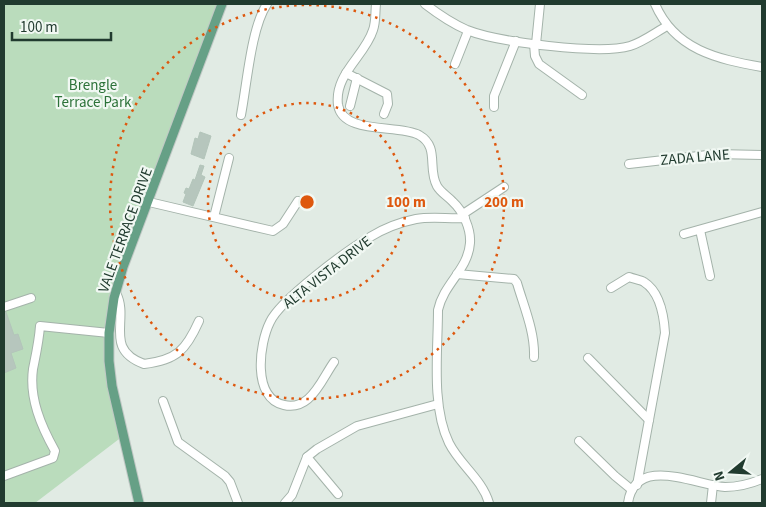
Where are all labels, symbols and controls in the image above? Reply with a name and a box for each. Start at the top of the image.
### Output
scale bar [12,10,111,42]
text: 100 m [20,17,58,38]
park label: Brengle Terrace Park [54,75,132,113]
street label: ZADA LANE [660,144,731,171]
street label: VALE TERRACE DRIVE [93,165,158,296]
text: 100 m [386,192,426,213]
text: 200 m [484,192,524,213]
centre of rings [298,193,316,211]
street label: ALTA VISTA DRIVE [278,231,376,314]
north arrow [706,447,756,497]
text: N [709,468,731,483]

